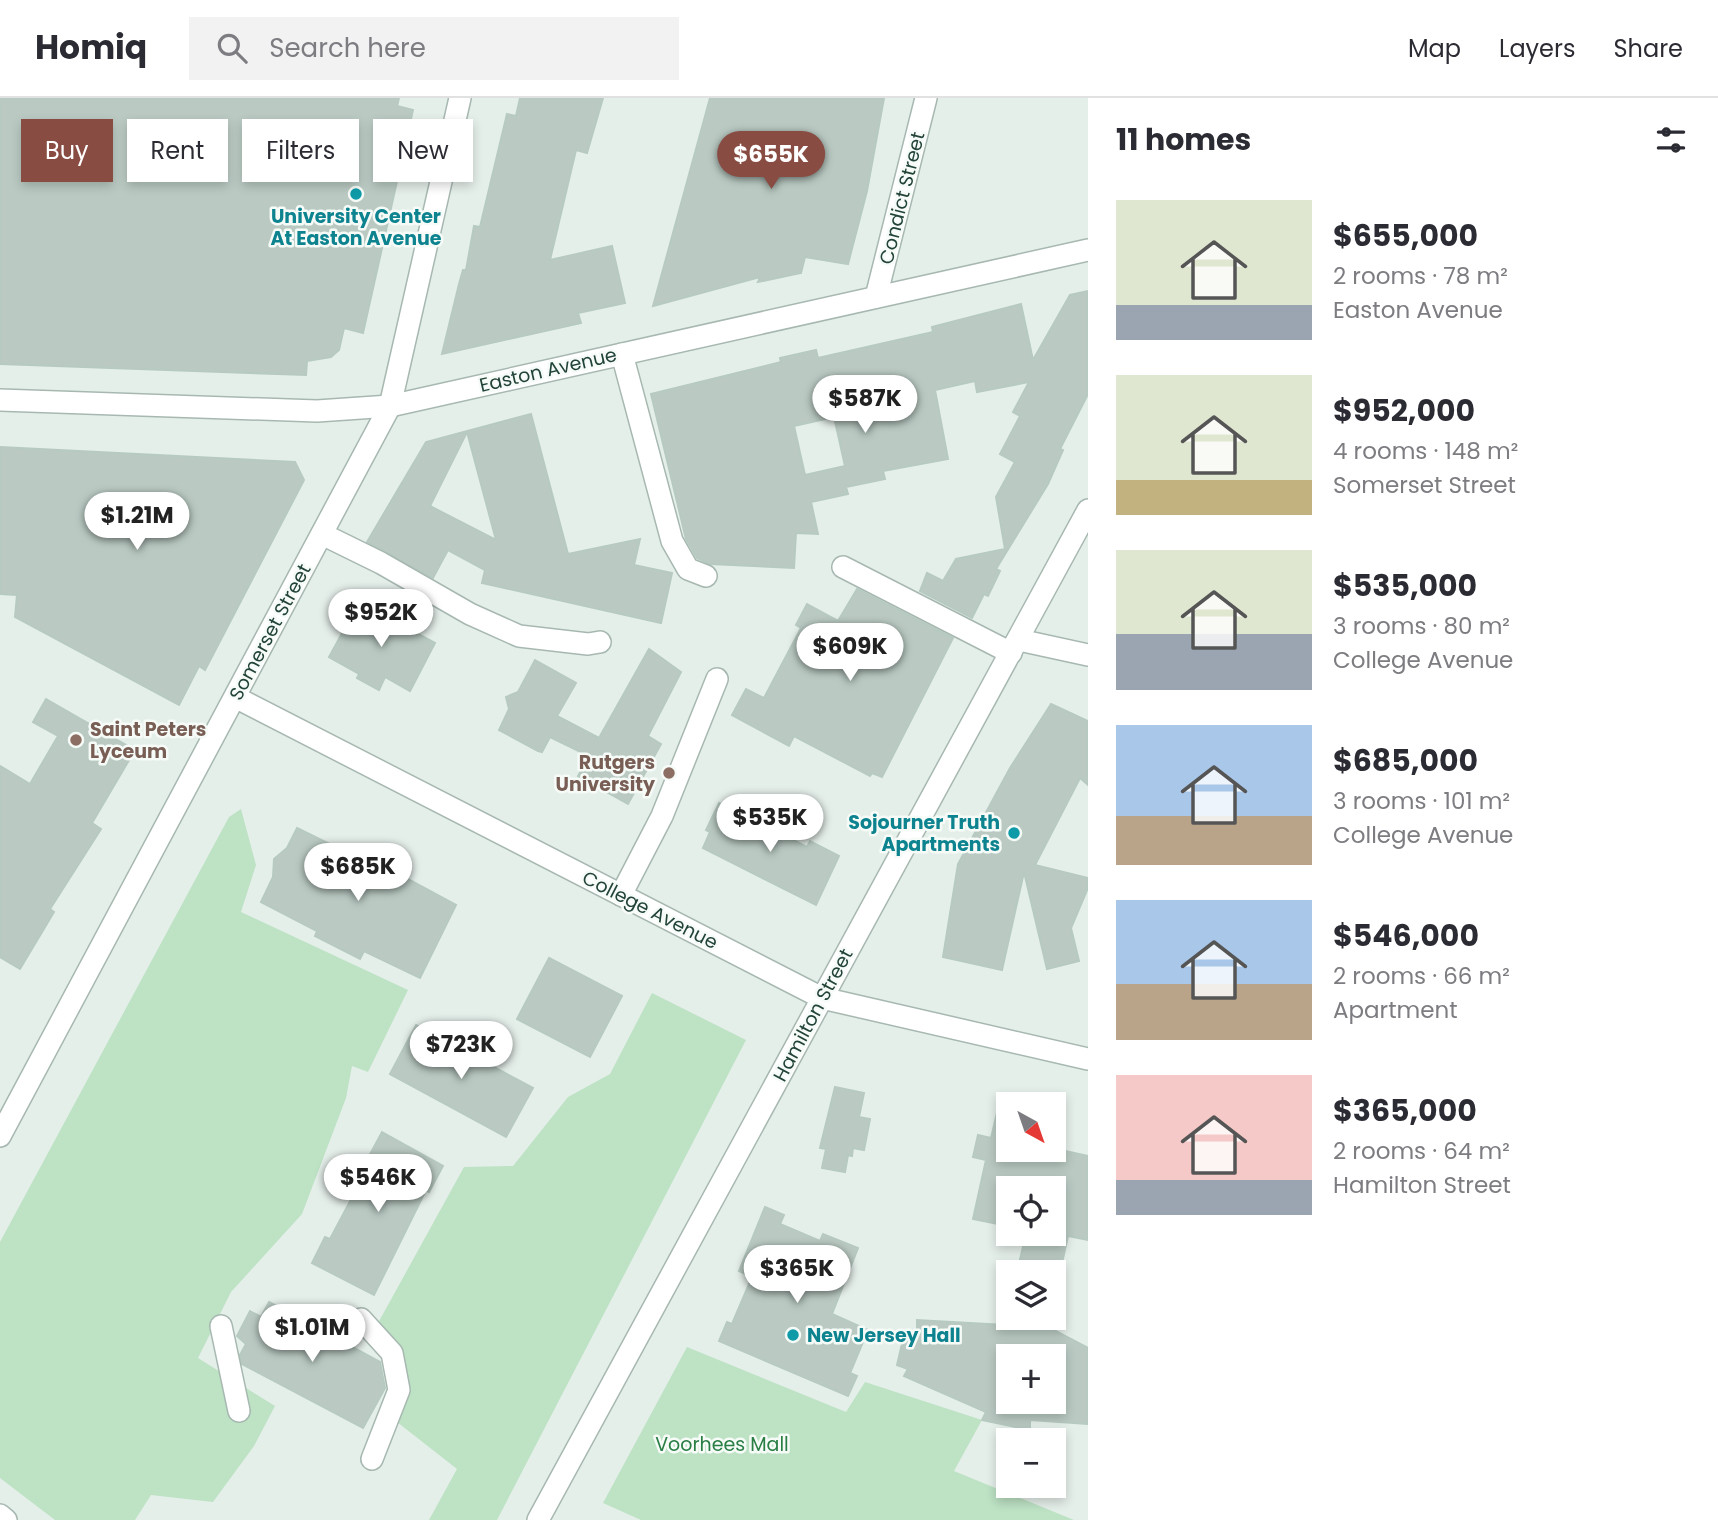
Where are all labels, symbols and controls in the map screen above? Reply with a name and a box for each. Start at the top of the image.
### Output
search box [189,17,679,80]
text: Homiq [35,24,147,71]
icon: search [213,29,251,67]
text: Search here [269,30,426,66]
text: Map [1408,32,1461,65]
text: Layers [1499,32,1575,65]
text: Share [1613,32,1683,65]
text: 11 homes [1116,118,1251,161]
chip: Buy [21,119,113,182]
chip: Rent [127,119,228,182]
chip: Filters [242,119,359,182]
chip: New [373,119,473,182]
icon: filters [1652,121,1690,159]
street label: Condict Street [872,129,932,267]
pin: $655K [722,132,820,191]
text: $655K [733,138,809,170]
marker: University Center At Easton Avenue [348,186,364,202]
place label: University Center At Easton Avenue [270,203,442,252]
text: $655,000 [1333,214,1478,257]
icon: home [1172,228,1256,312]
text: 2 rooms · 78 m² [1333,260,1508,292]
text: Easton Avenue [1333,294,1503,326]
street label: Easton Avenue [477,341,619,399]
pin: $587K [816,376,914,435]
text: $587K [828,382,902,414]
text: $952,000 [1333,389,1475,432]
icon: home [1172,403,1256,487]
text: 4 rooms · 148 m² [1333,435,1518,467]
text: Somerset Street [1333,469,1516,501]
pin: $1.21M [80,492,194,552]
text: $1.21M [100,499,174,531]
street label: Somerset Street [223,559,317,705]
text: $535,000 [1333,564,1477,607]
icon: home [1172,578,1256,662]
pin: $952K [332,589,430,649]
text: $952K [344,596,418,628]
text: 3 rooms · 80 m² [1333,610,1510,642]
pin: $609K [801,624,899,683]
text: $609K [813,630,887,662]
text: College Avenue [1333,644,1513,676]
place label: Saint Peters Lyceum [90,716,206,765]
marker: Saint Peters Lyceum [68,732,84,748]
text: $685,000 [1333,739,1478,782]
place label: Rutgers University [556,749,656,798]
icon: home [1172,753,1256,837]
marker: Rutgers University [661,765,677,781]
text: 3 rooms · 101 m² [1333,785,1510,817]
pin: $535K [721,794,819,854]
text: $535K [733,801,807,833]
place label: Sojourner Truth Apartments [848,809,1000,858]
text: College Avenue [1333,819,1513,851]
marker: Sojourner Truth Apartments [1006,825,1022,841]
pin: $685K [309,844,407,903]
text: $685K [320,850,396,882]
street label: College Avenue [577,864,723,956]
text: $546,000 [1333,914,1479,957]
icon: home [1172,928,1256,1012]
street label: Hamilton Street [767,944,859,1086]
text: 2 rooms · 66 m² [1333,960,1510,992]
text: Apartment [1333,994,1458,1026]
pin: $723K [412,1021,510,1081]
text: $723K [426,1028,496,1060]
text: $365,000 [1333,1089,1477,1132]
north arrow [996,1092,1066,1162]
map controls [996,1092,1066,1498]
icon: home [1172,1103,1256,1187]
text: 2 rooms · 64 m² [1333,1135,1510,1167]
pin: $546K [329,1154,427,1214]
text: $546K [340,1161,416,1193]
text: Hamilton Street [1333,1169,1511,1201]
button: locate [996,1176,1066,1246]
pin: $365K [748,1246,846,1305]
text: $365K [760,1252,834,1284]
button: layers [996,1260,1066,1330]
pin: $1.01M [255,1304,369,1364]
text: $1.01M [274,1311,350,1343]
place label: New Jersey Hall [807,1322,961,1349]
marker: New Jersey Hall [785,1327,801,1343]
button: + [996,1344,1066,1414]
button: − [996,1428,1066,1498]
park label: Voorhees Mall [655,1431,789,1458]

